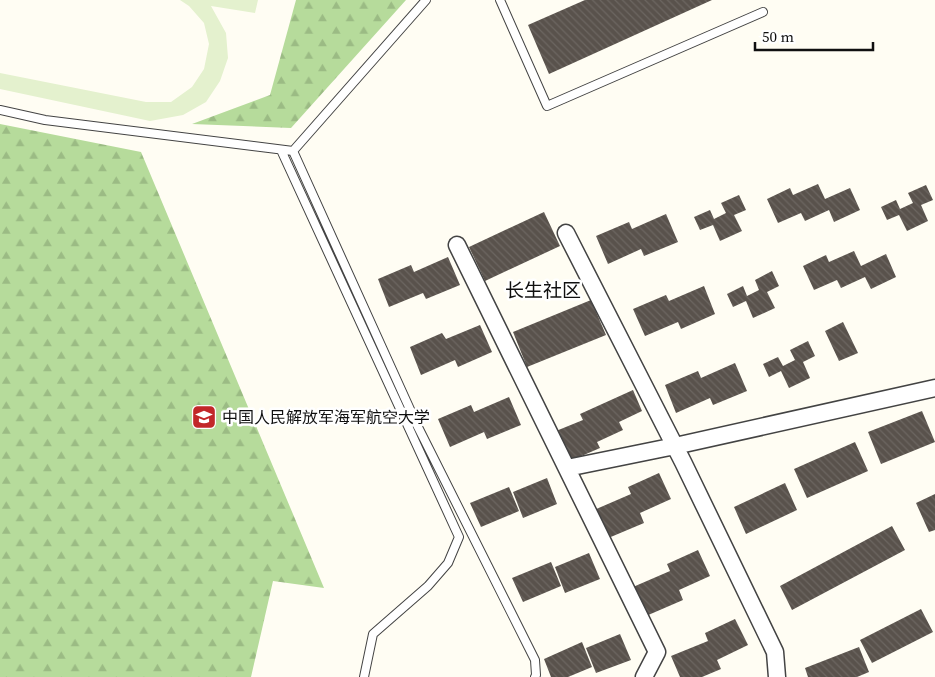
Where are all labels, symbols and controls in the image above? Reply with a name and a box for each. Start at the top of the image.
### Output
scale bar [755,20,872,52]
text: 50 m [762,26,794,47]
district label: 长生社区 [505,277,581,303]
school or university icon: 中国人民解放军海军航空大学 [191,404,217,430]
place label: 中国人民解放军海军航空大学 [222,406,430,428]

